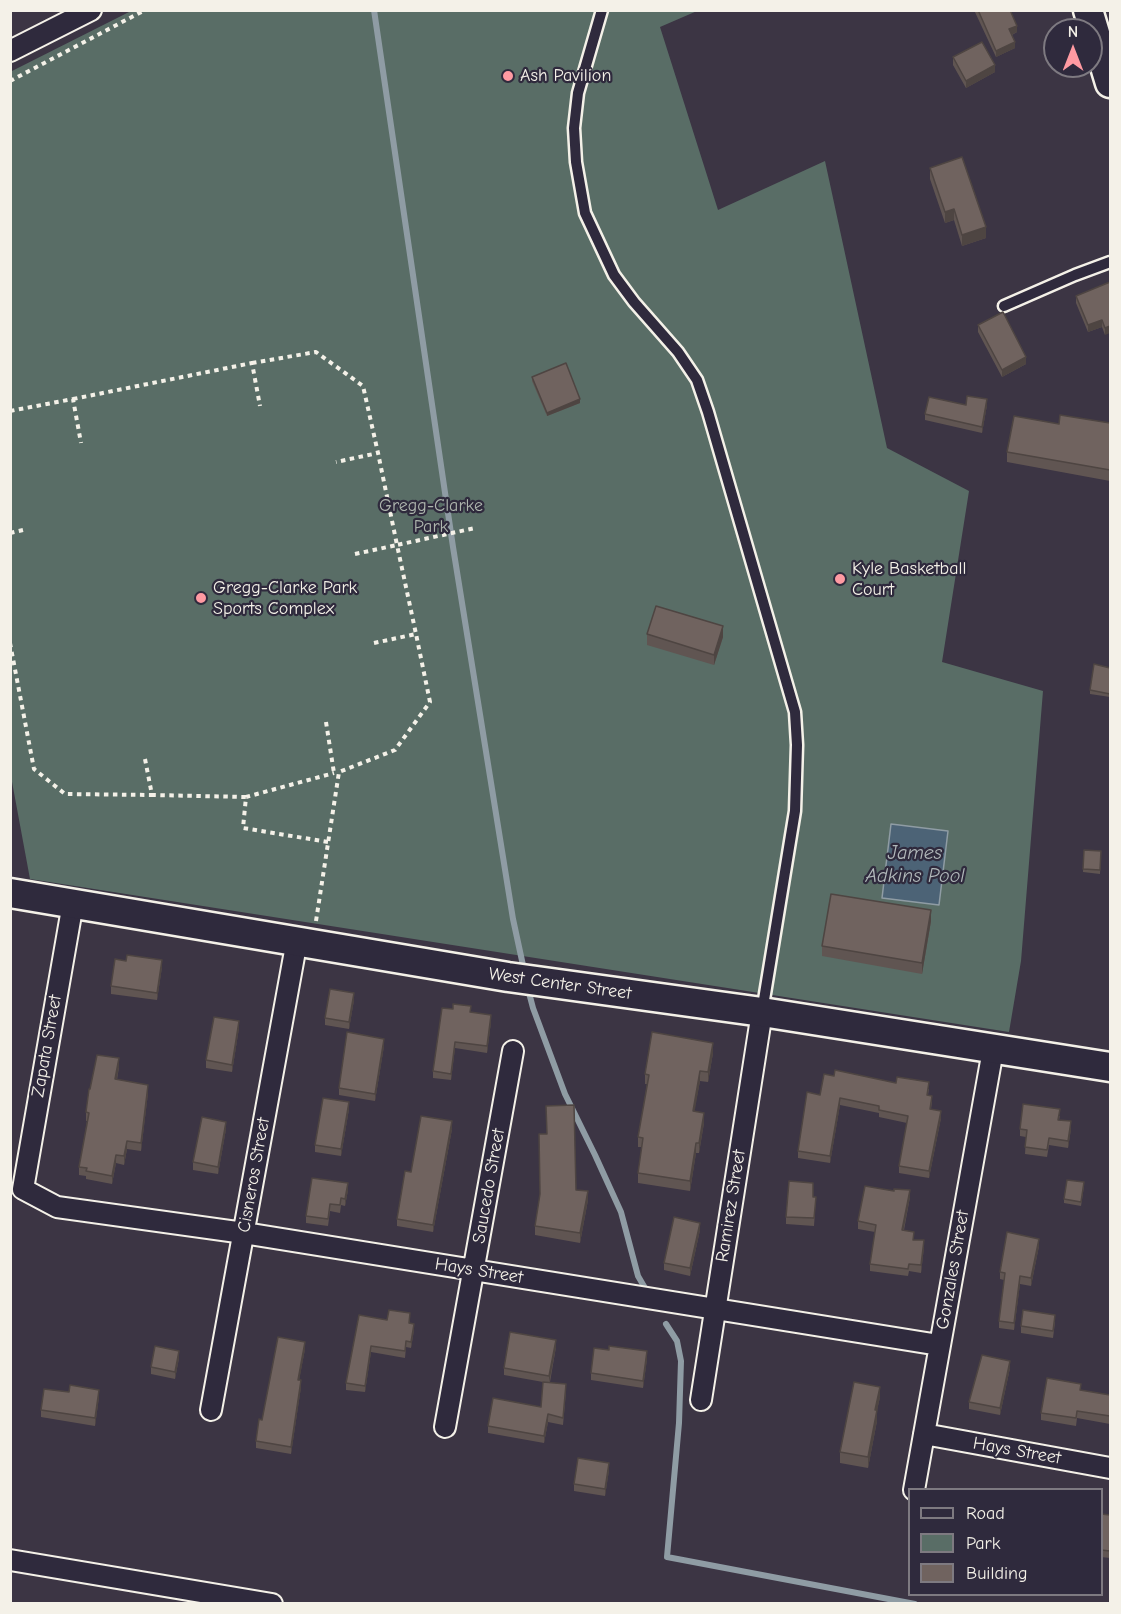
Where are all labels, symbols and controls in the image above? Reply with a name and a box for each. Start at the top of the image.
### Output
north arrow [1043,18,1103,78]
text: N [1068,23,1078,41]
place label: Ash Pavilion [520,65,611,87]
marker: Ash Pavilion [501,69,515,83]
park label: Gregg-Clarke Park [379,495,483,538]
place label: Kyle Basketball Court [852,558,966,600]
marker: Kyle Basketball Court [833,572,847,586]
place label: Gregg-Clarke Park Sports Complex [213,577,357,620]
marker: Gregg-Clarke Park Sports Complex [194,591,208,605]
water label: James Adkins Pool [865,841,965,888]
street label: West Center Street [487,963,633,1005]
street label: Zapata Street [27,993,67,1099]
street label: Cisneros Street [233,1116,275,1234]
street label: Saucedo Street [468,1127,510,1245]
street label: Ramirez Street [711,1148,751,1264]
street label: Gonzales Street [932,1209,974,1331]
street label: Hays Street [433,1253,525,1289]
street label: Hays Street [971,1433,1063,1469]
legend [908,1488,1103,1596]
text: Road [966,1503,1005,1524]
text: Park [966,1533,1000,1554]
text: Building [966,1563,1028,1584]

